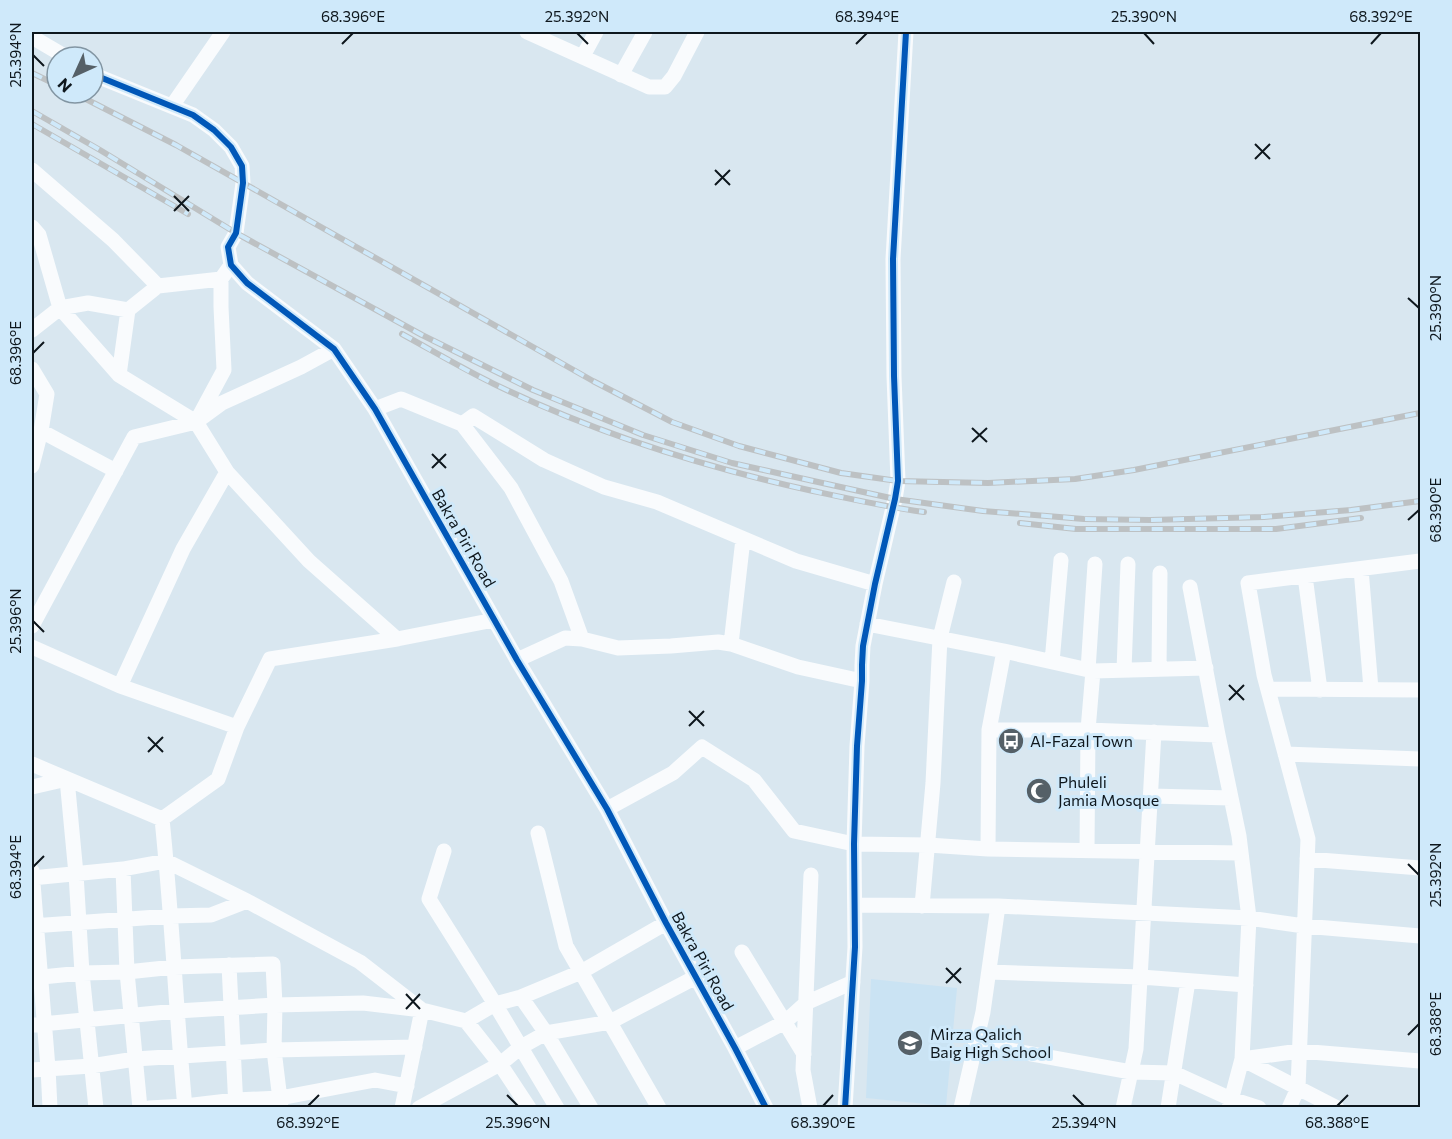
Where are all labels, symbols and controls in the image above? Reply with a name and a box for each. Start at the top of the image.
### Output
text: 68.396°E [321,7,385,25]
text: 25.392°N [545,7,609,25]
text: 68.394°E [835,7,899,25]
text: 25.390°N [1111,7,1177,25]
text: 68.392°E [1349,7,1413,25]
text: 25.394°N [6,22,24,88]
north arrow [45,45,105,105]
text: N [53,75,75,97]
text: 25.390°N [1426,275,1444,341]
text: 68.396°E [6,321,24,385]
text: 68.390°E [1426,477,1444,542]
street label: Bakra Piri Road [429,485,500,590]
text: 25.396°N [6,588,24,654]
bus stop icon: Al-Fazal Town [996,726,1026,756]
place label: Al-Fazal Town [1030,731,1133,750]
place label: Phuleli Jamia Mosque [1058,772,1159,809]
mosque icon: Phuleli Jamia Mosque [1024,776,1054,806]
text: 68.394°E [6,835,24,899]
text: 25.392°N [1426,843,1444,907]
street label: Bakra Piri Road [668,908,738,1014]
text: 68.388°E [1426,992,1444,1056]
place label: Mirza Qalich Baig High School [930,1024,1051,1061]
school or university icon: Mirza Qalich Baig High School [895,1028,925,1058]
text: 68.392°E [276,1113,340,1131]
text: 25.396°N [485,1113,551,1131]
text: 68.390°E [791,1113,856,1131]
text: 25.394°N [1051,1113,1117,1131]
text: 68.388°E [1305,1113,1369,1131]

